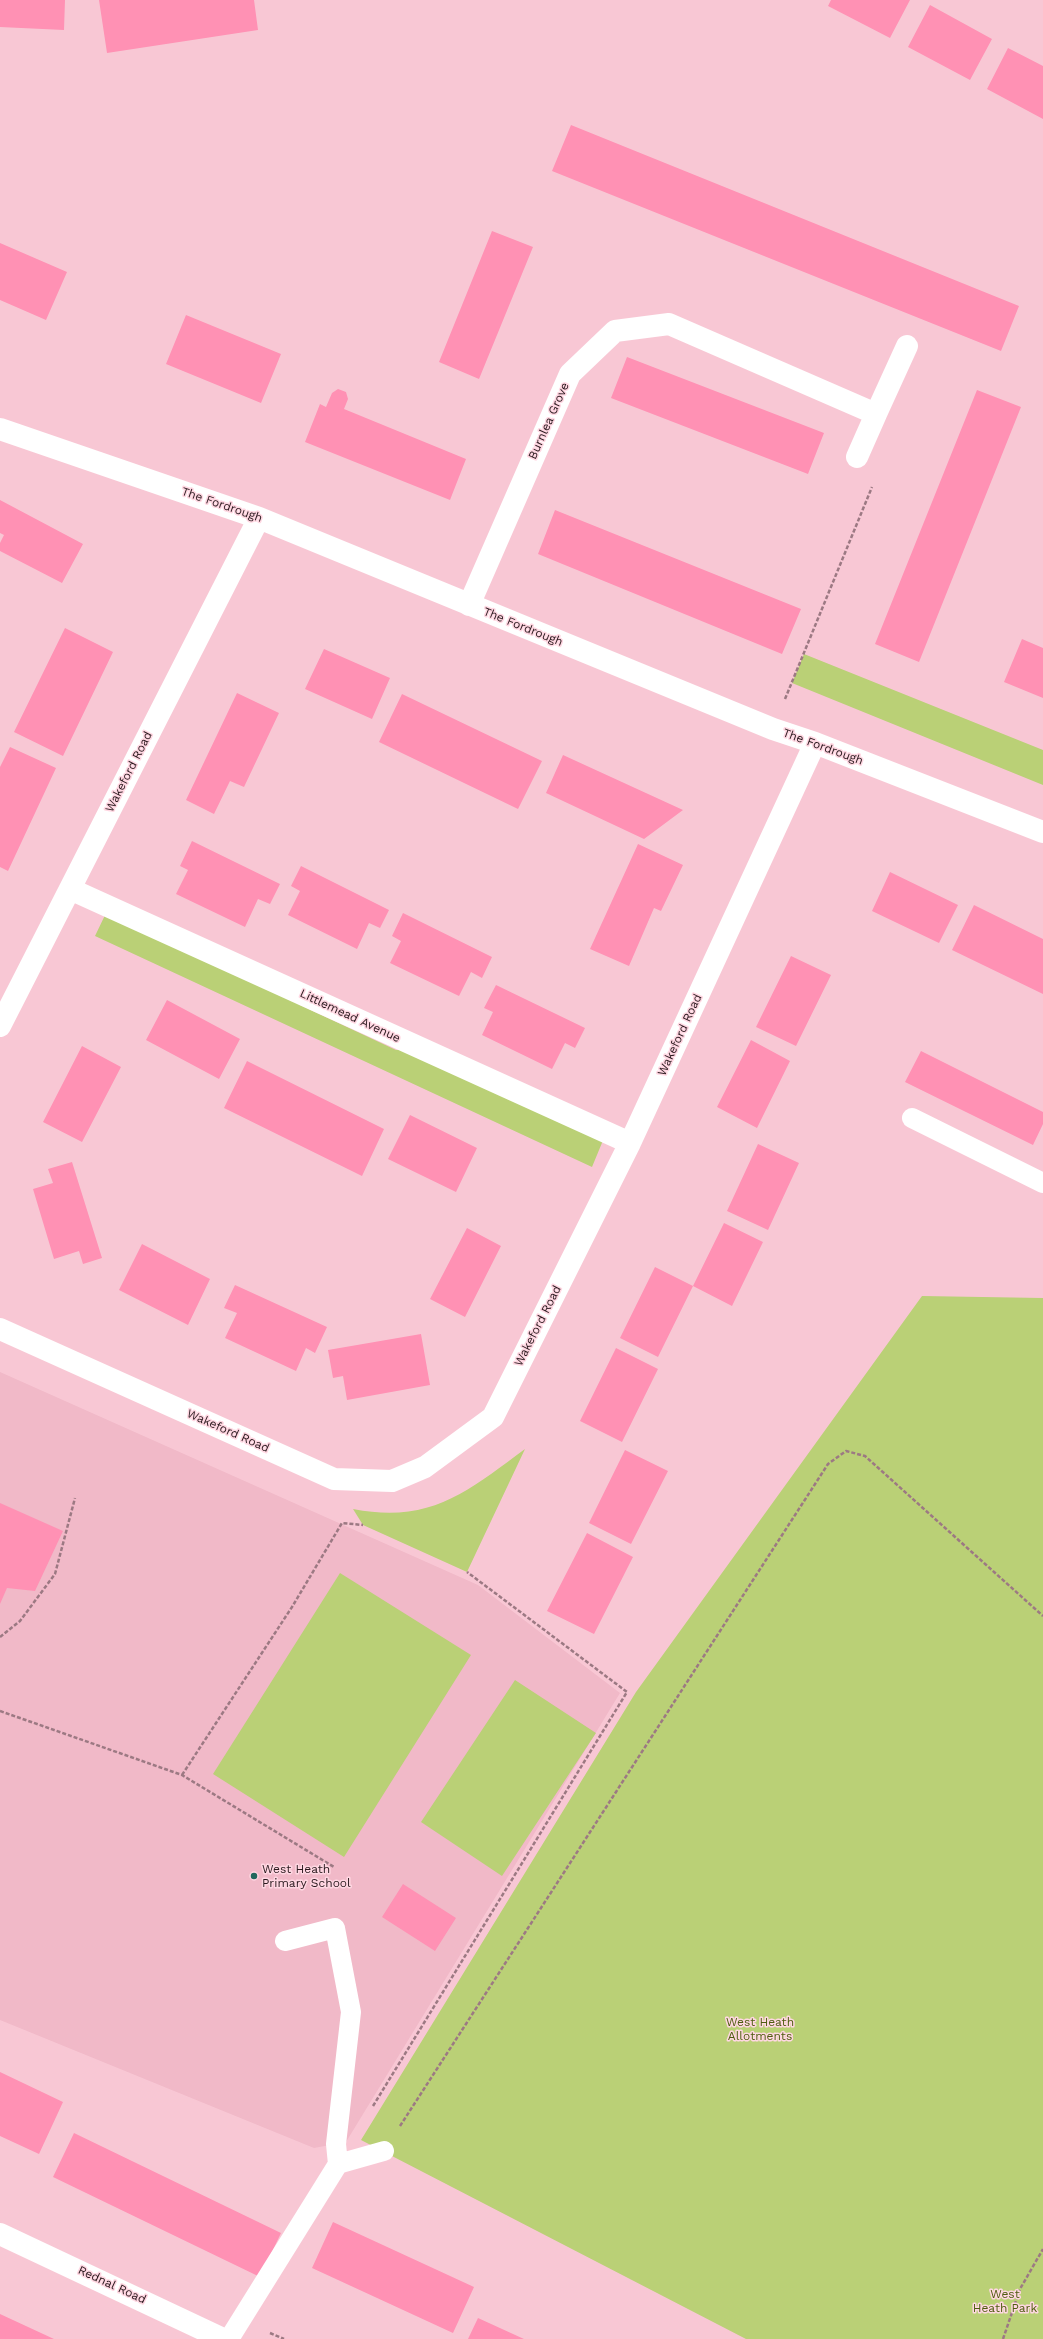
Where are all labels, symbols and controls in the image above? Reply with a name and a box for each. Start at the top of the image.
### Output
street label: Burnlea Grove [526,380,572,462]
street label: The Fordrough [180,484,264,526]
street label: The Fordrough [481,604,565,650]
street label: The Fordrough [781,726,865,768]
street label: Wakeford Road [102,729,156,815]
street label: Littlemead Avenue [297,986,403,1046]
street label: Wakeford Road [655,992,705,1078]
street label: Wakeford Road [511,1283,565,1369]
street label: Wakeford Road [185,1406,271,1456]
place label: West Heath Primary School [262,1862,351,1890]
marker: West Heath Primary School [249,1871,259,1881]
park label: West Heath Allotments [726,2015,794,2043]
street label: Rednal Road [76,2263,148,2307]
park label: West Heath Park [973,2287,1037,2315]

